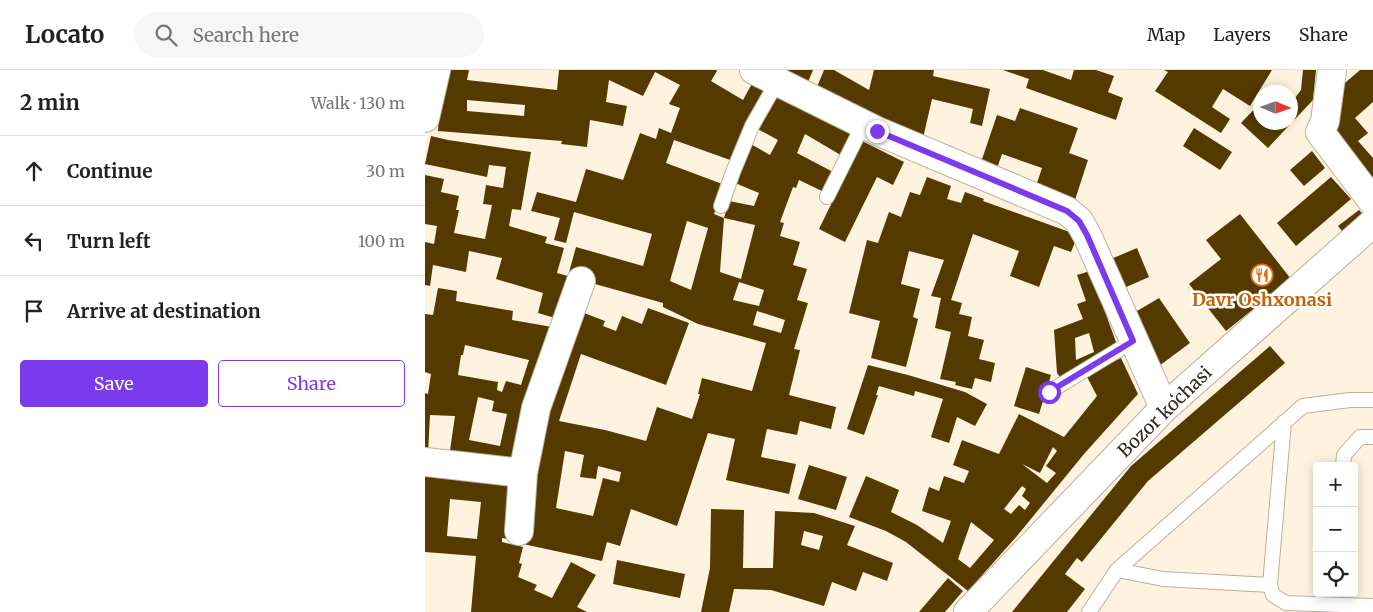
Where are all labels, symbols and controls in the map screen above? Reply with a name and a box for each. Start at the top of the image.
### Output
search box [134,12,484,57]
text: Locato [25,19,104,50]
icon: search [152,21,180,49]
text: Search here [192,23,299,47]
text: Map [1147,23,1185,46]
text: Layers [1213,23,1271,46]
text: Share [1299,23,1348,46]
north arrow [1253,85,1298,130]
text: 2 min [20,89,80,116]
text: Walk · 130 m [311,93,405,113]
route end [866,120,889,143]
icon: ahead [20,157,48,185]
text: Continue [67,159,153,183]
text: 30 m [366,161,405,181]
icon: left [20,227,48,255]
text: Turn left [67,229,151,253]
text: 100 m [358,231,405,251]
restaurant icon: Davr Oshxonasi [1250,263,1274,287]
place label: Davr Oshxonasi [1192,288,1332,311]
icon: arrive [20,297,48,325]
text: Arrive at destination [67,299,261,323]
button: Save [20,360,208,407]
button: Share [218,360,405,407]
street label: Bozor koʻchasi [1113,361,1217,462]
route start [1038,381,1061,404]
map controls [1313,462,1358,597]
button: + [1313,462,1358,507]
button: − [1313,507,1358,552]
button: locate [1313,552,1358,597]

